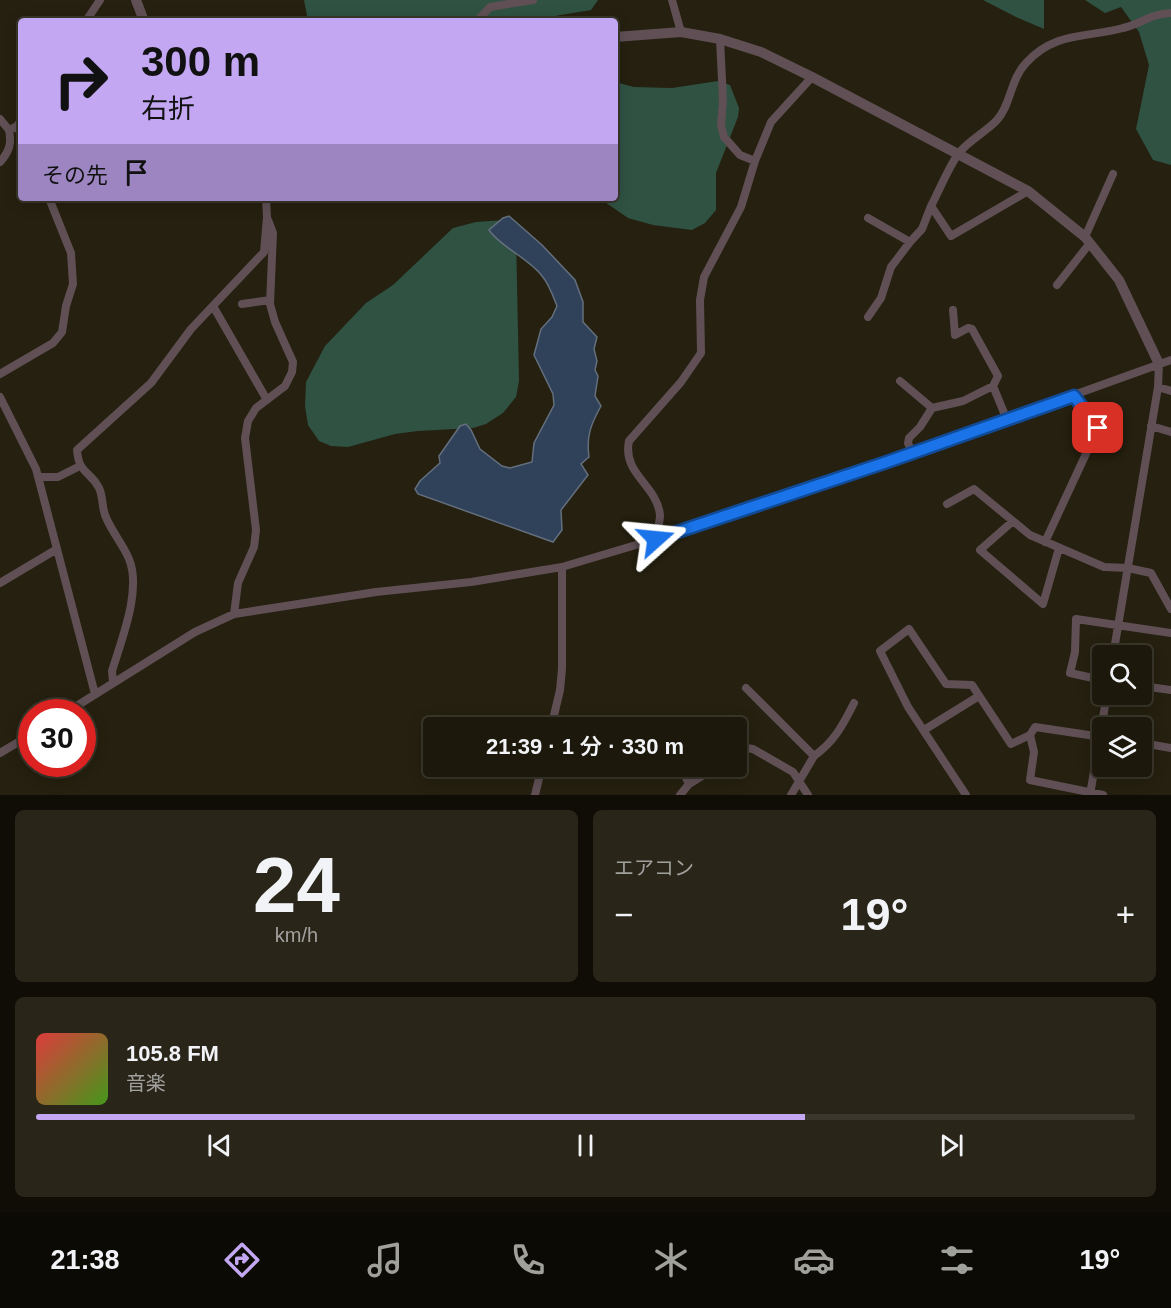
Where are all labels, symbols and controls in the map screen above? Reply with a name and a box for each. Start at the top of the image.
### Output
text: 300 m [141,38,260,85]
icon: right [42,42,120,120]
text: 右折 [141,94,195,124]
icon: arrive [120,156,153,189]
text: その先 [42,163,108,188]
pin [1072,402,1123,453]
icon: arrive [1081,411,1114,444]
position arrow [624,507,688,571]
map controls [1092,645,1152,777]
button: search [1092,645,1152,705]
speed limit sign: 30 [18,699,96,777]
button: layers [1092,717,1152,777]
text: 21:39 · 1 分 · 330 m [486,734,684,759]
text: 24 [253,841,340,929]
text: エアコン [614,857,694,879]
text: 19° [840,889,909,940]
text: − [614,896,633,933]
text: + [1116,896,1135,933]
text: km/h [275,924,318,946]
text: 105.8 FM [126,1041,219,1066]
text: 音楽 [126,1072,166,1094]
icon: previous [203,1129,236,1162]
icon: pause [569,1129,602,1162]
icon: next [935,1129,968,1162]
icon: directions [221,1239,263,1281]
icon: music [364,1239,406,1281]
icon: phone [507,1239,549,1281]
icon: climate [650,1239,692,1281]
icon: car [793,1239,835,1281]
icon: filters [936,1239,978,1281]
text: 21:38 [51,1245,120,1275]
text: 19° [1080,1245,1120,1275]

